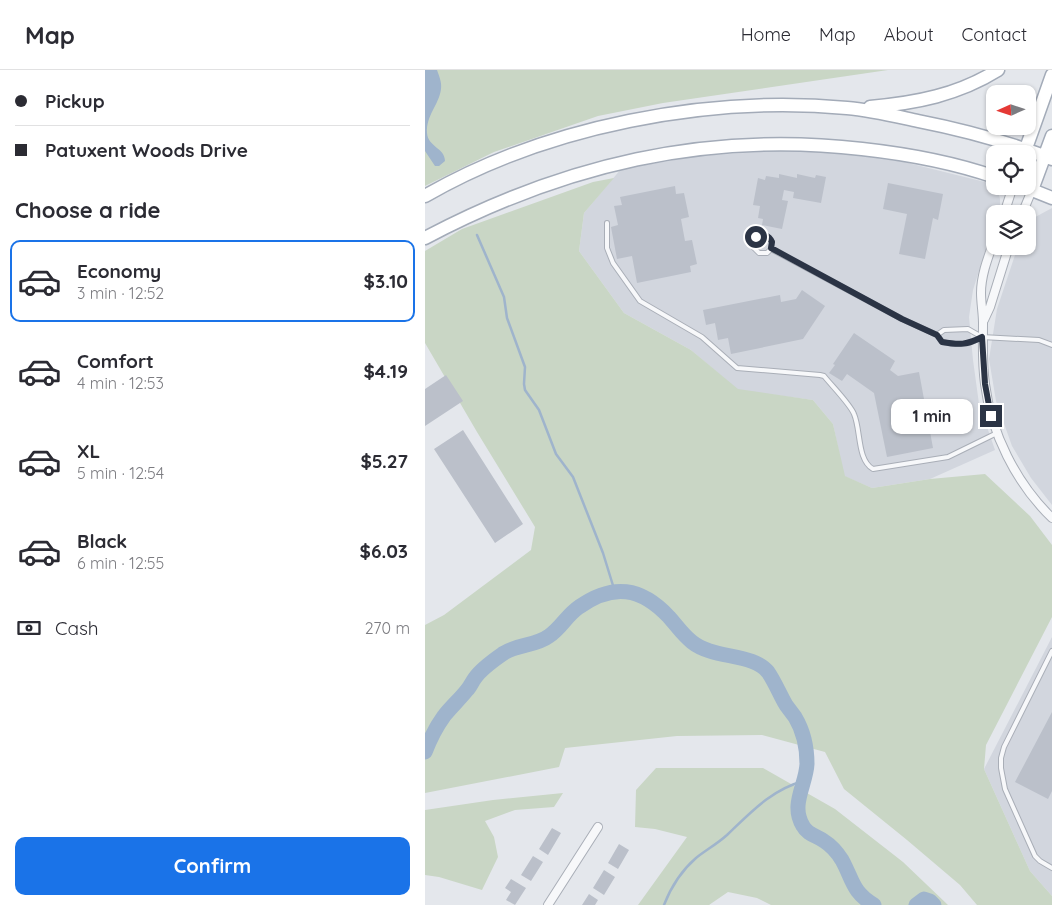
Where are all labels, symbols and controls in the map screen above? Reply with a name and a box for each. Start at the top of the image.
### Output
text: Map [25,20,75,50]
text: Home [741,23,791,46]
text: Map [819,23,856,46]
text: About [884,23,934,46]
text: Contact [962,23,1027,46]
north arrow [986,85,1036,135]
map controls [986,85,1036,255]
text: Pickup [45,89,105,113]
text: Patuxent Woods Drive [45,138,248,162]
button: locate [986,145,1036,195]
text: Choose a ride [15,196,160,224]
button: layers [986,205,1036,255]
route start [745,226,767,248]
icon: car [17,259,62,304]
text: Economy [77,259,161,283]
text: $3.10 [364,269,408,293]
text: 3 min · 12:52 [77,283,164,303]
icon: car [17,349,62,394]
text: Comfort [77,349,154,373]
text: $4.19 [364,359,408,383]
text: 4 min · 12:53 [77,373,164,393]
callout: 1 min [891,398,973,434]
route end [980,405,1002,427]
text: 1 min [913,406,951,426]
icon: car [17,439,62,484]
text: XL [77,439,100,463]
text: $5.27 [360,449,408,473]
text: 5 min · 12:54 [77,463,164,483]
icon: car [17,529,62,574]
text: Black [77,529,127,553]
text: $6.03 [360,539,408,563]
text: 6 min · 12:55 [77,553,164,573]
icon: cash [15,614,43,642]
text: Cash [55,616,99,640]
text: 270 m [365,618,410,638]
button: Confirm [15,837,410,895]

